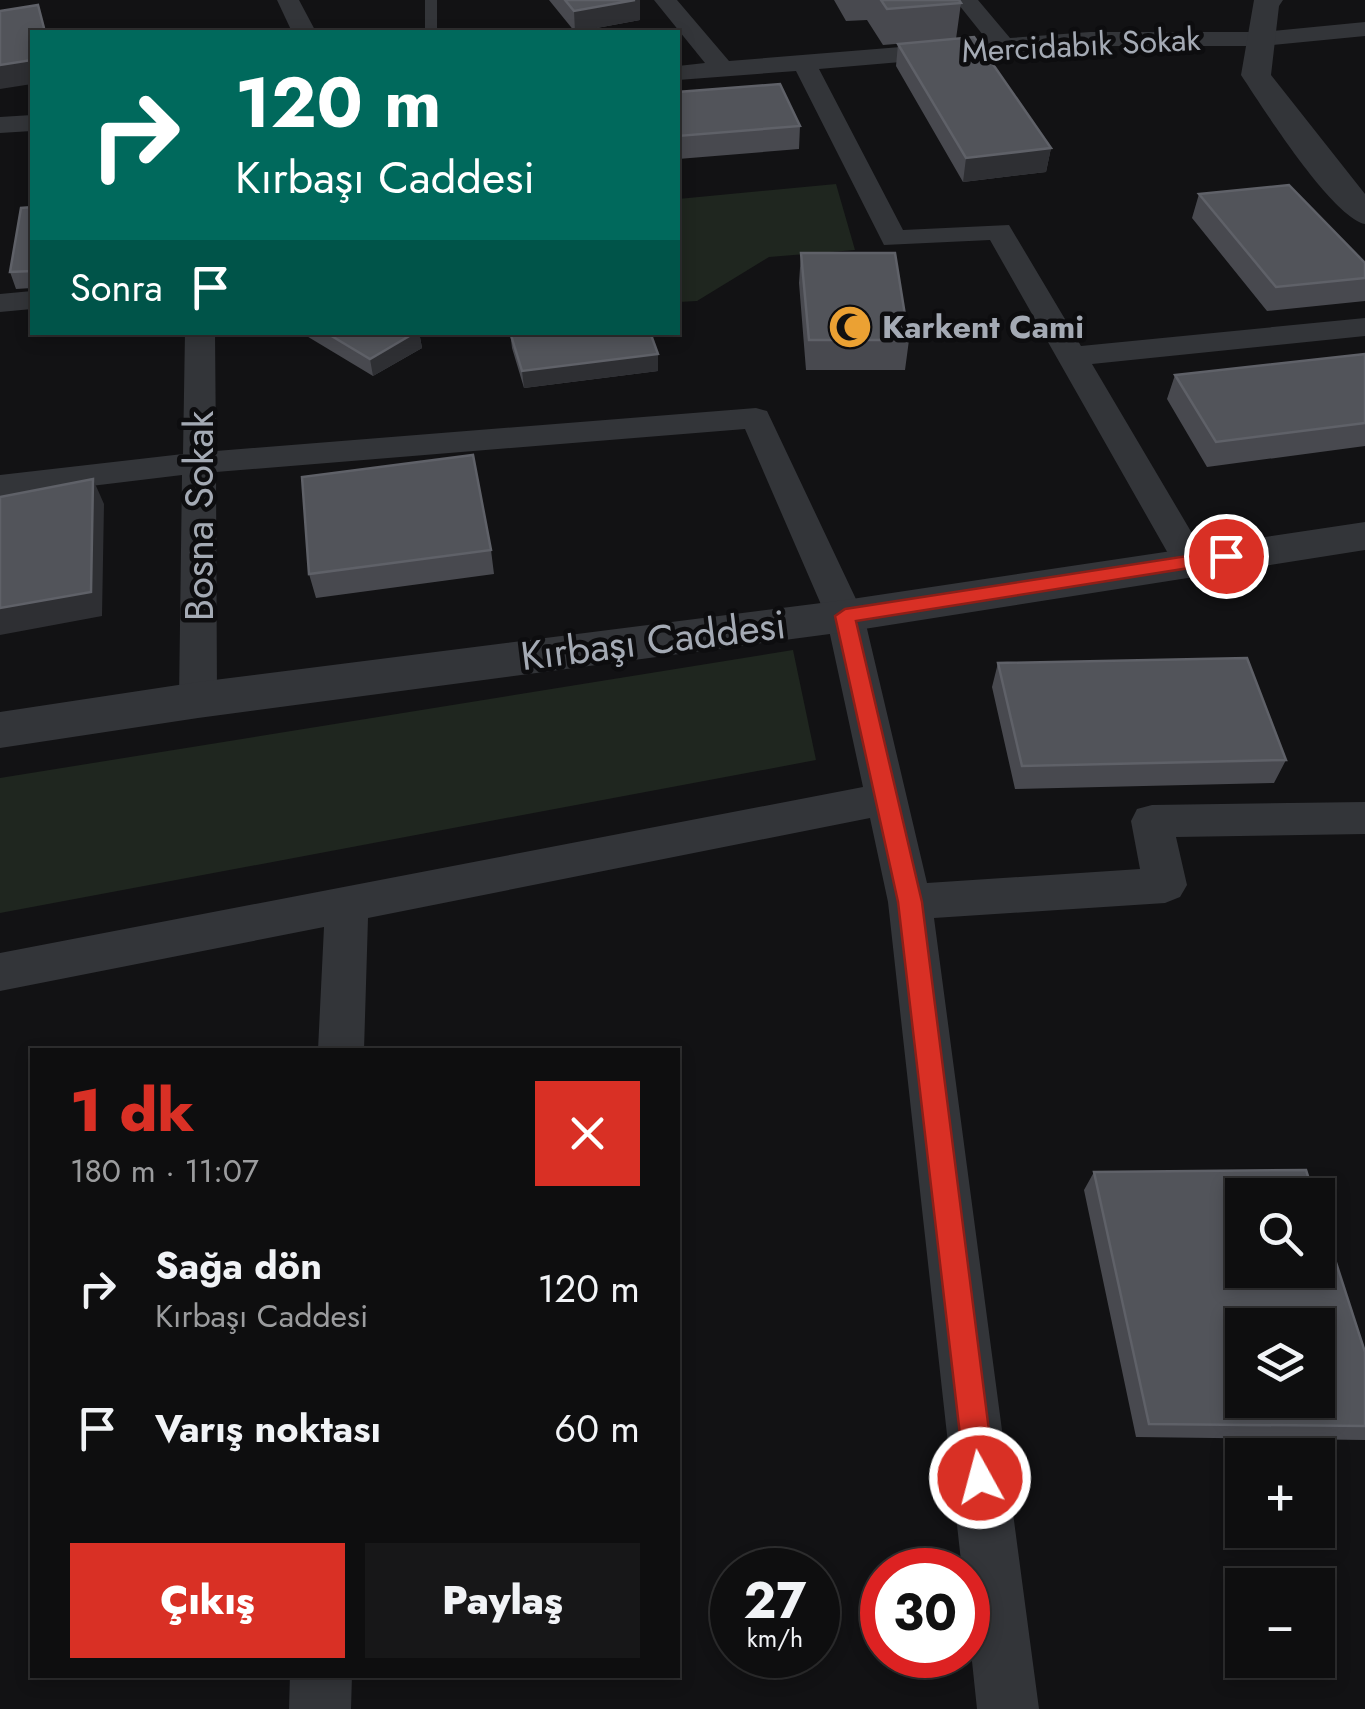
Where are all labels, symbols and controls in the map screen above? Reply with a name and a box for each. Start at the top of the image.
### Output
street label: Mercidabık Sokak [960,16,1202,74]
text: 120 m [235,52,441,153]
icon: right [70,70,200,200]
text: Kırbaşı Caddesi [235,145,535,210]
text: Sonra [70,260,163,315]
icon: arrive [183,260,238,315]
mosque icon: Karkent Cami [827,304,873,350]
place label: Karkent Cami [882,304,1084,350]
street label: Bosna Sokak [170,410,228,621]
pin [1184,514,1269,599]
icon: arrive [1199,529,1254,584]
street label: Kırbaşı Caddesi [517,595,789,685]
text: 1 dk [70,1067,195,1154]
button: close [535,1081,640,1186]
text: 180 m · 11:07 [70,1148,259,1194]
map controls [1225,1178,1335,1678]
button: search [1225,1178,1335,1288]
text: Sağa dön [155,1238,322,1293]
icon: right [70,1261,125,1316]
text: 120 m [537,1261,640,1316]
text: Kırbaşı Caddesi [155,1293,368,1339]
button: layers [1225,1308,1335,1418]
icon: arrive [70,1401,125,1456]
text: Varış noktası [155,1401,381,1456]
text: 60 m [554,1401,640,1456]
position arrow [928,1426,1032,1530]
button: + [1225,1438,1335,1548]
button: Çıkış [70,1543,345,1658]
button: Paylaş [365,1543,640,1658]
speed limit sign: 30 [860,1548,990,1678]
text: 27 [744,1564,806,1637]
button: − [1225,1568,1335,1678]
text: km/h [747,1620,803,1656]

